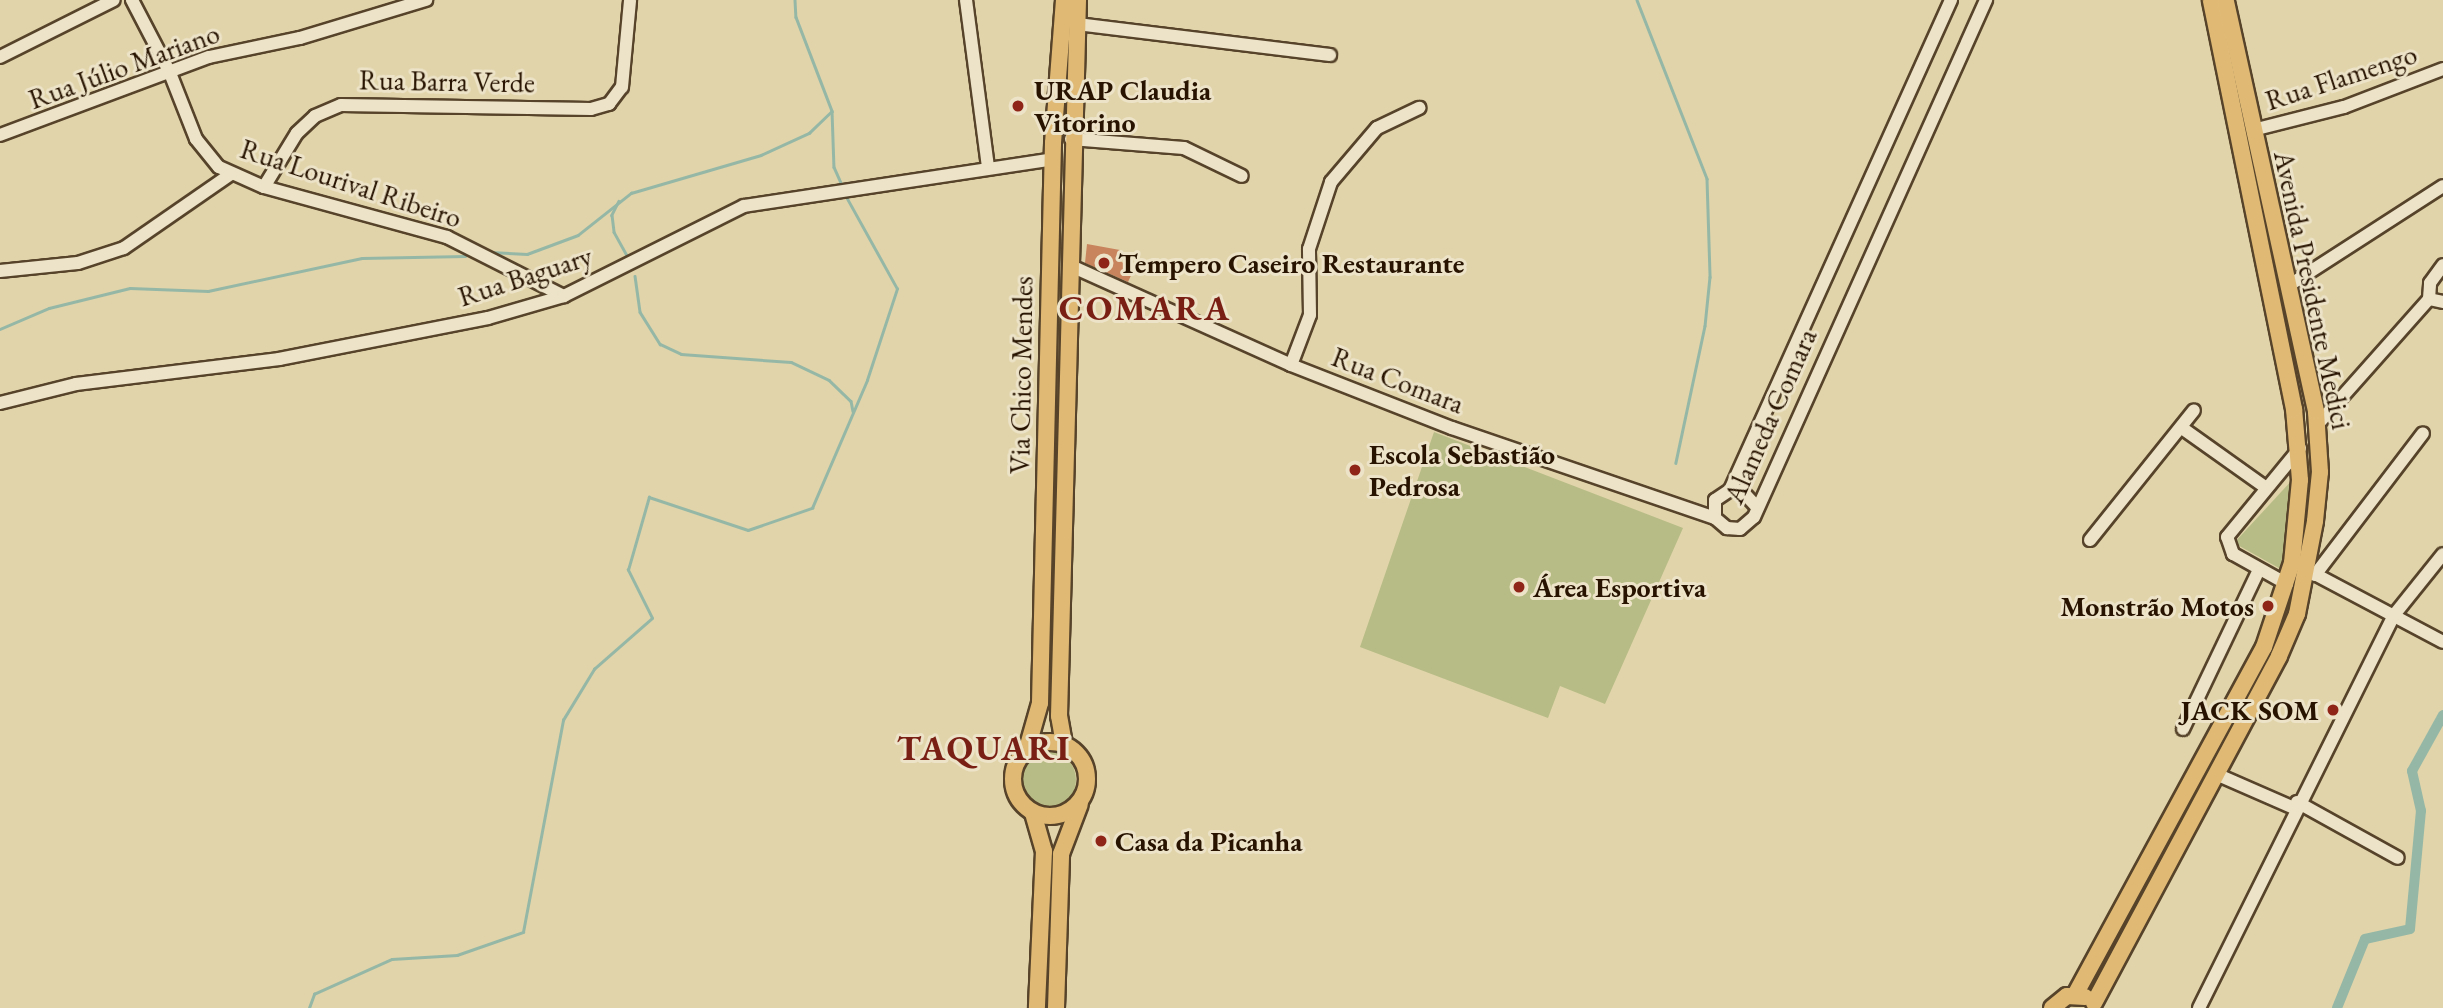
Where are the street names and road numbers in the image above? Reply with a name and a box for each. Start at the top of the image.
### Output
street label: Rua Júlio Mariano [24,16,224,116]
street label: Rua Flamengo [2261,37,2421,117]
street label: Rua Barra Verde [359,63,535,99]
street label: Rua Lourival Ribeiro [236,131,466,235]
street label: Avenida Presidente Medici [2267,148,2359,432]
street label: Rua Baguary [454,239,596,313]
street label: Via Chico Mendes [1002,276,1040,474]
street label: Alameda Comara [1716,323,1824,509]
street label: Rua Comara [1327,339,1469,421]

